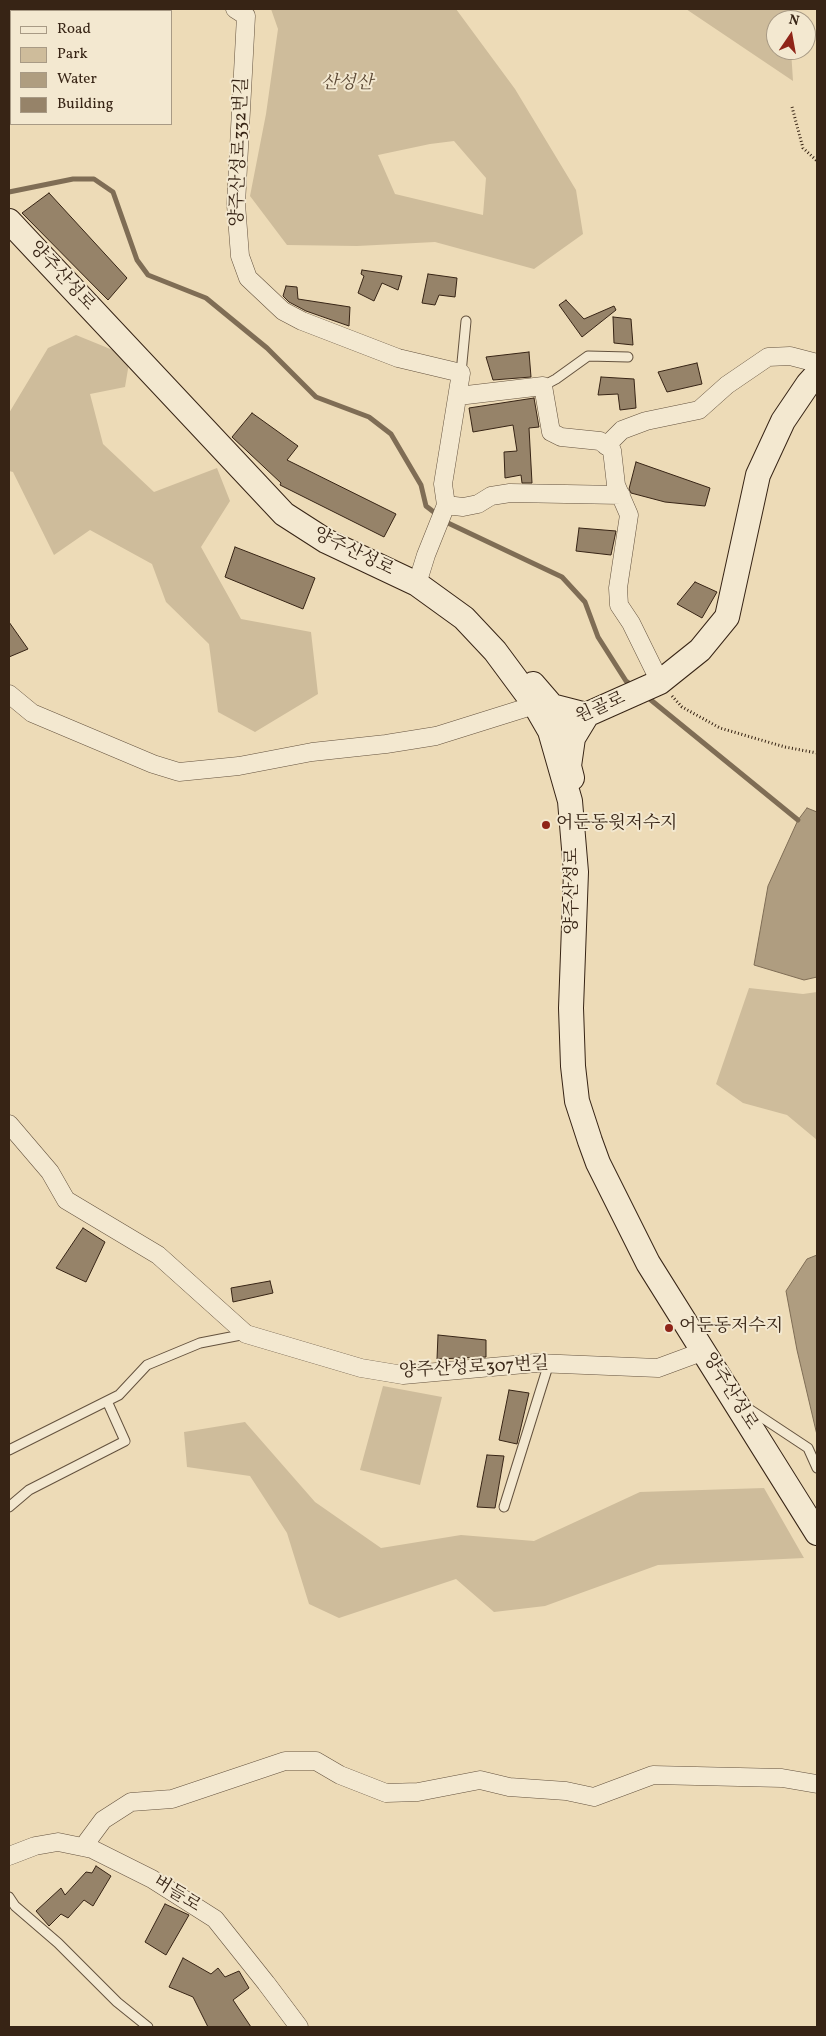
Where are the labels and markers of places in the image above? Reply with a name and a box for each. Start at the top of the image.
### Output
place label: 어둔동윗저수지 [556,814,678,836]
marker: 어둔동윗저수지 [540,819,552,831]
place label: 어둔동저수지 [679,1317,783,1339]
marker: 어둔동저수지 [663,1322,675,1334]

